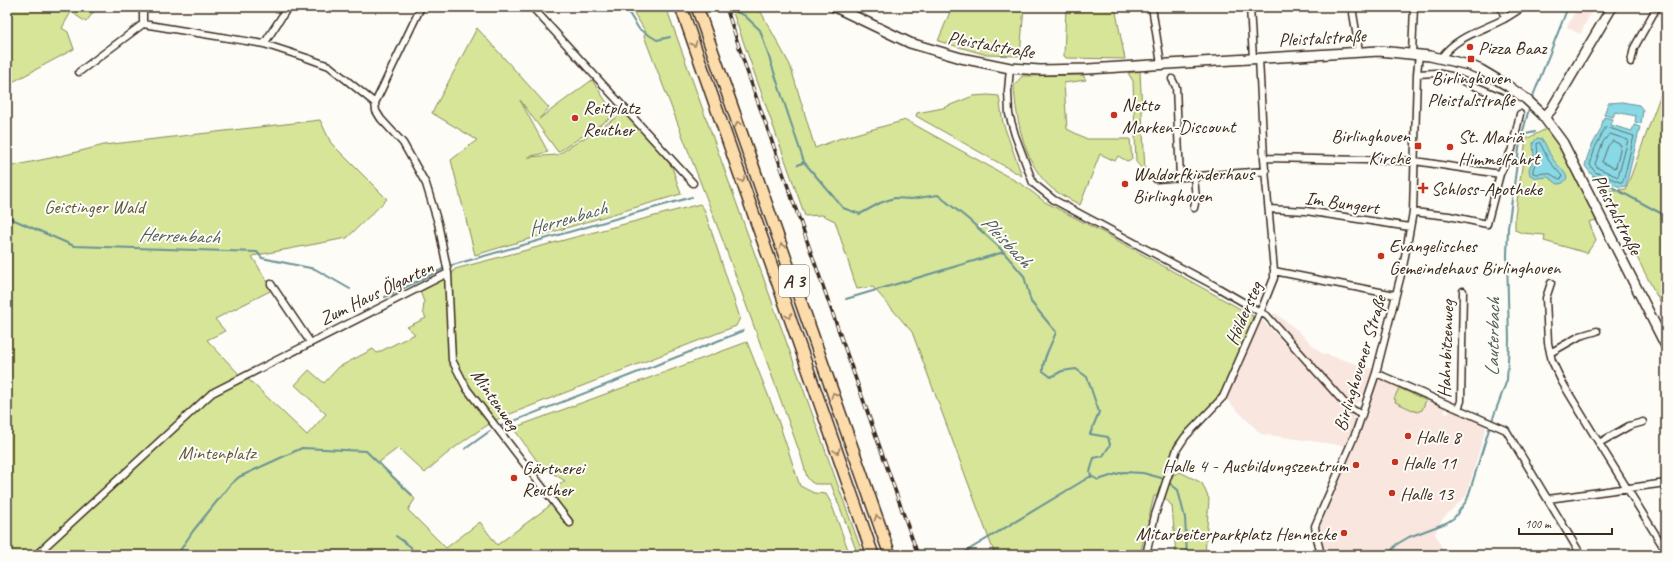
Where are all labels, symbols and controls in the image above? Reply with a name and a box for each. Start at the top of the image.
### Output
street label: Pleistalstraße [1278,24,1368,52]
street label: Pleistalstraße [946,26,1038,65]
place label: Pizza Baaz [1478,36,1548,60]
one-way arrow [689,40,697,47]
marker: Pizza Baaz [1465,42,1475,52]
marker: Birlinghoven Pleistalstraße [1466,54,1476,64]
place label: Birlinghoven Pleistalstraße [1427,66,1516,112]
place label: Netto Marken-Discount [1122,93,1237,139]
place label: Reitplatz Reuther [583,96,642,142]
marker: Netto Marken-Discount [1109,110,1119,120]
marker: Reitplatz Reuther [570,113,580,123]
one-way arrow [735,120,743,127]
place label: Birlinghoven Kirche [1331,124,1412,170]
place label: St. Mariä Himmelfahrt [1458,125,1541,171]
marker: Birlinghoven Kirche [1413,141,1423,151]
marker: St. Mariä Himmelfahrt [1445,142,1455,152]
place label: Waldorfkinderhaus Birlinghoven [1133,162,1257,208]
street label: Pleistalstraße [1587,170,1648,260]
one-way arrow [737,176,745,183]
place label: Schloss-Apotheke [1431,177,1544,201]
marker: Waldorfkinderhaus Birlinghoven [1120,179,1130,189]
marker: Schloss-Apotheke [1418,183,1428,193]
street label: Im Bungert [1303,186,1382,220]
park label: Geistinger Wald [44,195,148,219]
water label: Herrenbach [525,195,611,242]
water label: Pleisbach [976,210,1039,274]
water label: Herrenbach [138,222,222,249]
place label: Evangelisches Gemeindehaus Birlinghoven [1389,234,1562,280]
one-way arrow [778,243,786,250]
marker: Evangelisches Gemeindehaus Birlinghoven [1376,251,1386,261]
street label: Zum Haus Ölgarten [316,255,438,331]
road number: A 3 [779,265,809,297]
street label: Höldersteg [1220,277,1269,349]
street label: Birlinghovener Straße [1328,291,1392,434]
water label: Lauterbach [1479,296,1506,377]
street label: Hahnbitzenweg [1432,298,1460,398]
one-way arrow [785,312,793,319]
street label: Mintenweg [465,364,526,436]
one-way arrow [830,392,839,399]
place label: Halle 8 [1416,425,1463,449]
marker: Halle 8 [1403,431,1413,441]
park label: Mintenplatz [178,441,258,465]
one-way arrow [832,448,840,455]
place label: Halle 11 [1403,451,1458,475]
place label: Halle 4 - Ausbildungszentrum [1162,454,1349,478]
place label: Gärtnerei Reuther [522,456,586,502]
marker: Halle 11 [1390,457,1400,467]
marker: Halle 4 - Ausbildungszentrum [1351,460,1361,470]
marker: Gärtnerei Reuther [509,473,519,483]
place label: Halle 13 [1400,482,1455,506]
marker: Halle 13 [1387,488,1397,498]
scale bar [1519,510,1612,536]
one-way arrow [873,515,882,522]
text: 100 m [1525,516,1552,532]
place label: Mitarbeiterparkplatz Hennecke [1136,522,1338,546]
marker: Mitarbeiterparkplatz Hennecke [1339,528,1349,538]

